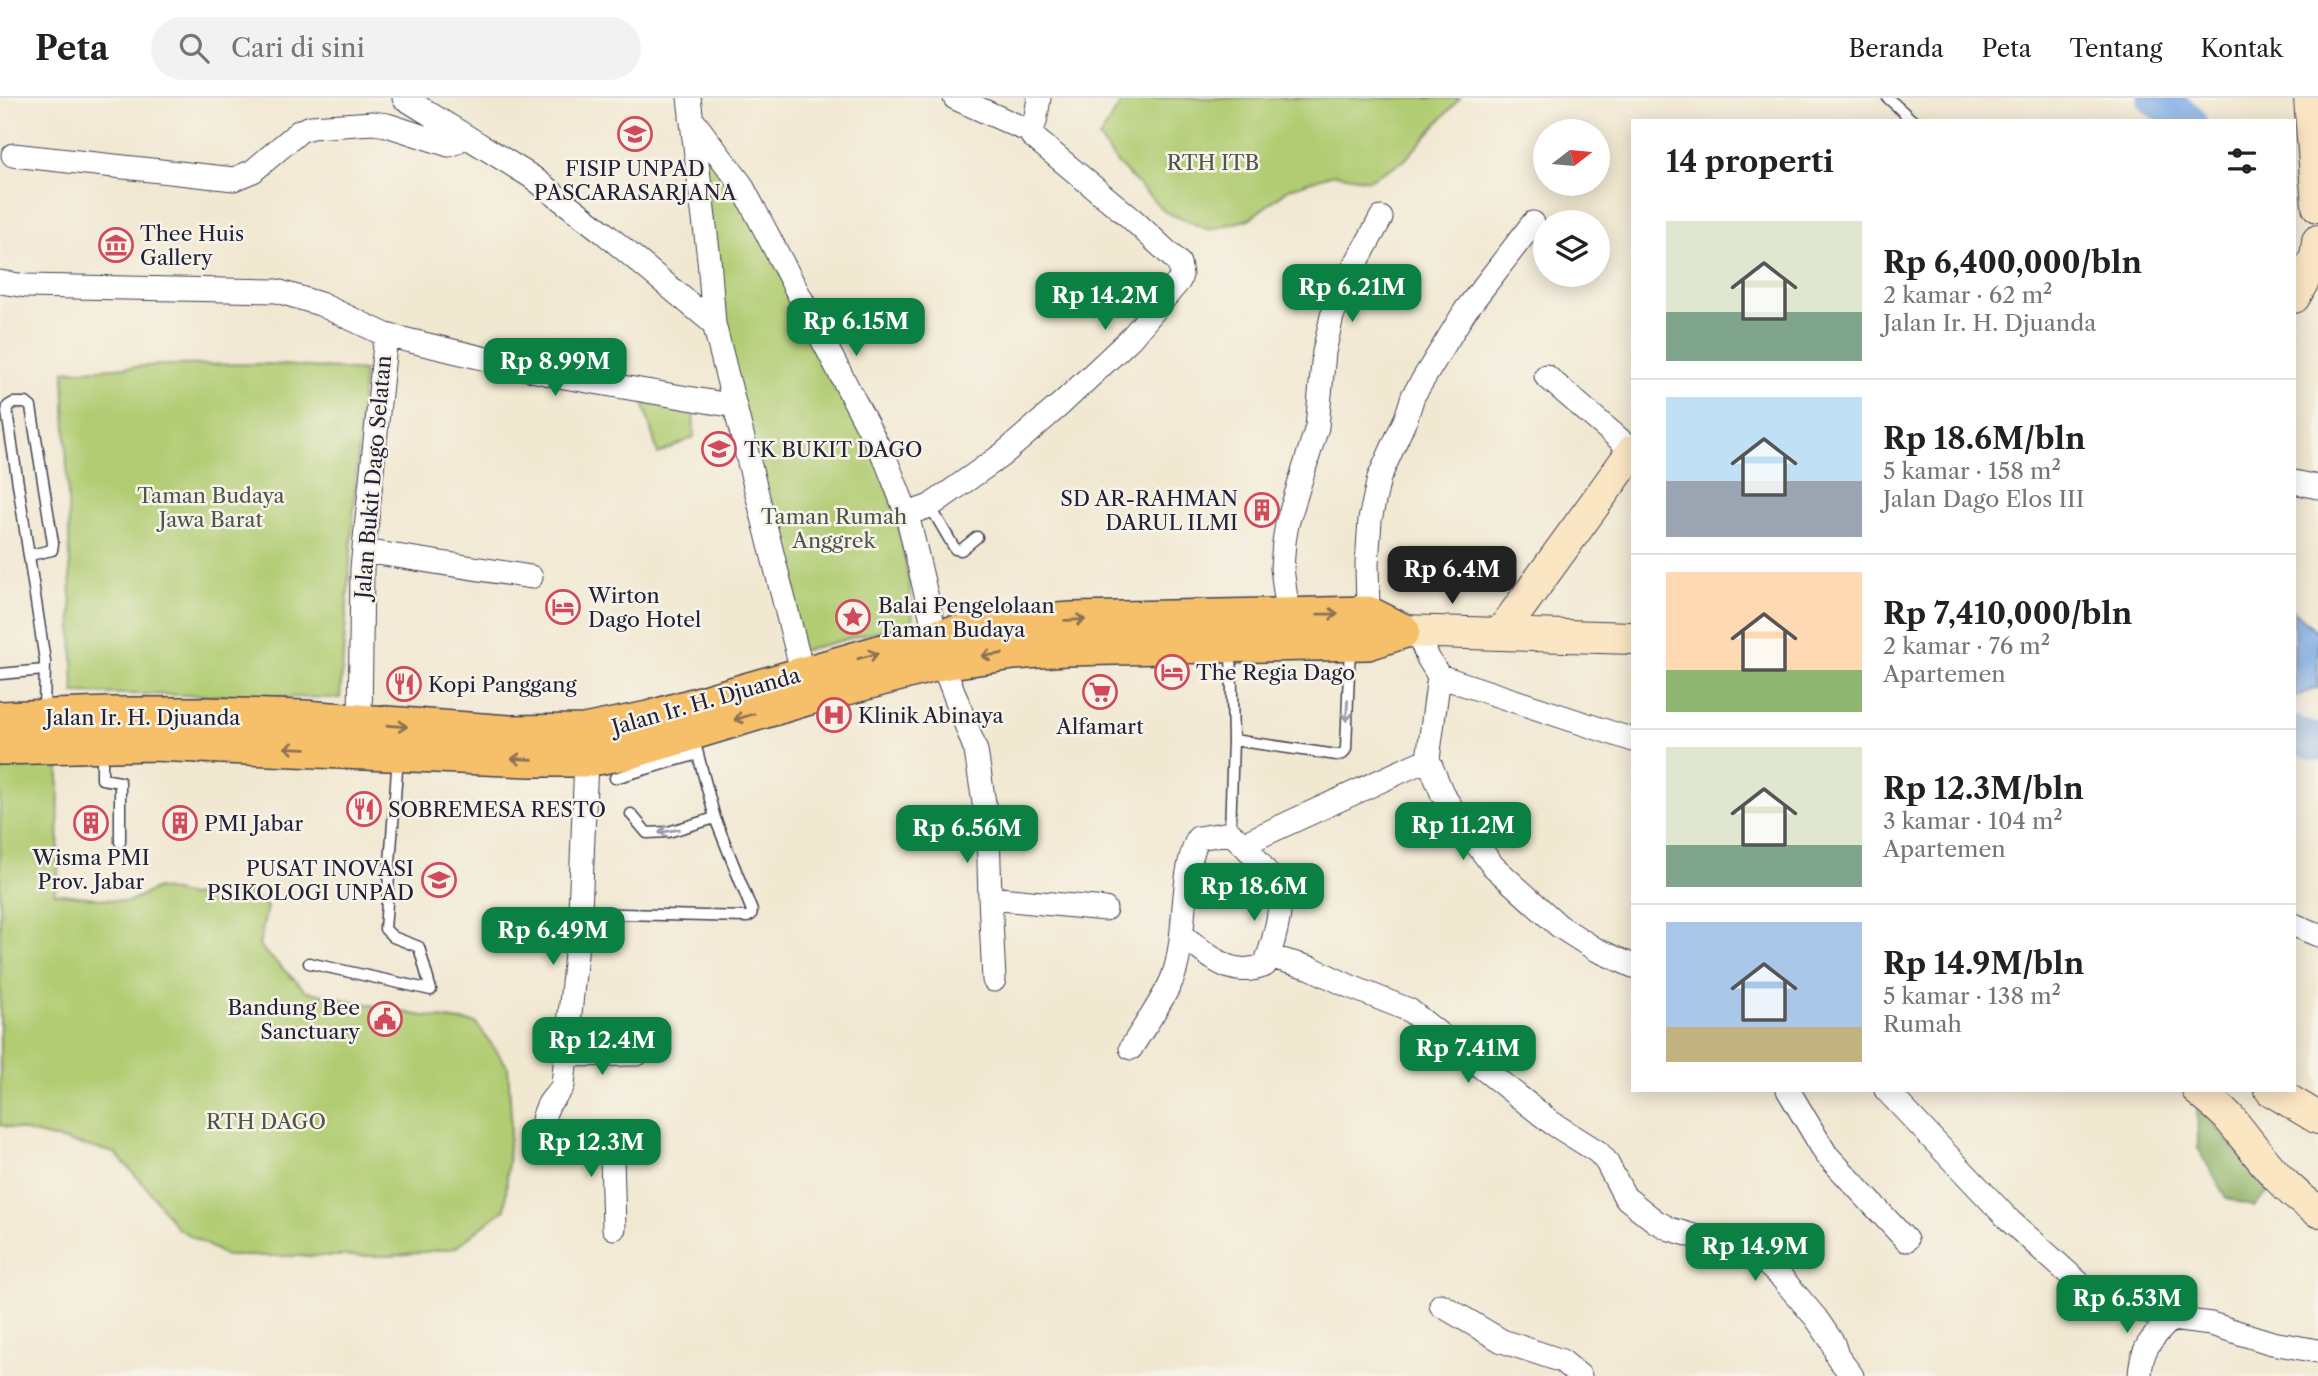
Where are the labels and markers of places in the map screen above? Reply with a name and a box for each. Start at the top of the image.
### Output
school or university icon: FISIP UNPAD PASCARASARJANA [616,115,654,153]
place label: FISIP UNPAD PASCARASARJANA [534,156,737,205]
place label: Thee Huis Gallery [140,221,244,270]
museum icon: Thee Huis Gallery [97,226,135,264]
pin: Rp 6.21M [1280,264,1424,324]
pin: Rp 14.2M [1033,272,1177,332]
pin: Rp 6.15M [784,299,928,358]
pin: Rp 8.99M [483,338,627,398]
school or university icon: TK BUKIT DAGO [700,430,738,468]
place label: TK BUKIT DAGO [744,437,923,462]
place label: SD AR-RAHMAN DARUL ILMI [1060,486,1238,535]
building icon: SD AR-RAHMAN DARUL ILMI [1243,491,1281,529]
pin: Rp 6.4M [1387,546,1517,606]
place label: Wirton Dago Hotel [587,583,701,632]
hotel icon: Wirton Dago Hotel [544,588,582,626]
place label: Balai Pengelolaan Taman Budaya [878,593,1055,642]
place icon: Balai Pengelolaan Taman Budaya [834,598,872,636]
hotel icon: The Regia Dago [1153,653,1191,691]
place label: The Regia Dago [1196,660,1355,685]
restaurant icon: Kopi Panggang [385,665,423,703]
place label: Kopi Panggang [428,672,577,697]
supermarket icon: Alfamart [1081,673,1119,711]
hospital icon: Klinik Abinaya [815,696,853,734]
place label: Klinik Abinaya [858,703,1004,728]
place label: Alfamart [1055,714,1144,739]
restaurant icon: SOBREMESA RESTO [345,790,383,828]
place label: SOBREMESA RESTO [388,797,606,822]
pin: Rp 11.2M [1391,802,1535,862]
building icon: Wisma PMI Prov. Jabar [72,804,110,842]
building icon: PMI Jabar [161,804,199,842]
pin: Rp 6.56M [895,806,1039,865]
place label: PMI Jabar [204,811,303,836]
place label: Wisma PMI Prov. Jabar [31,845,150,894]
place label: PUSAT INOVASI PSIKOLOGI UNPAD [207,856,414,905]
school or university icon: PUSAT INOVASI PSIKOLOGI UNPAD [420,861,458,899]
pin: Rp 18.6M [1182,864,1326,923]
pin: Rp 6.49M [481,908,625,967]
place label: Bandung Bee Sanctuary [227,995,360,1044]
public building icon: Bandung Bee Sanctuary [366,1000,404,1038]
pin: Rp 12.4M [530,1018,674,1077]
pin: Rp 7.41M [1396,1026,1540,1085]
pin: Rp 12.3M [519,1119,663,1179]
pin: Rp 14.9M [1683,1224,1827,1283]
pin: Rp 6.53M [2055,1276,2199,1335]

